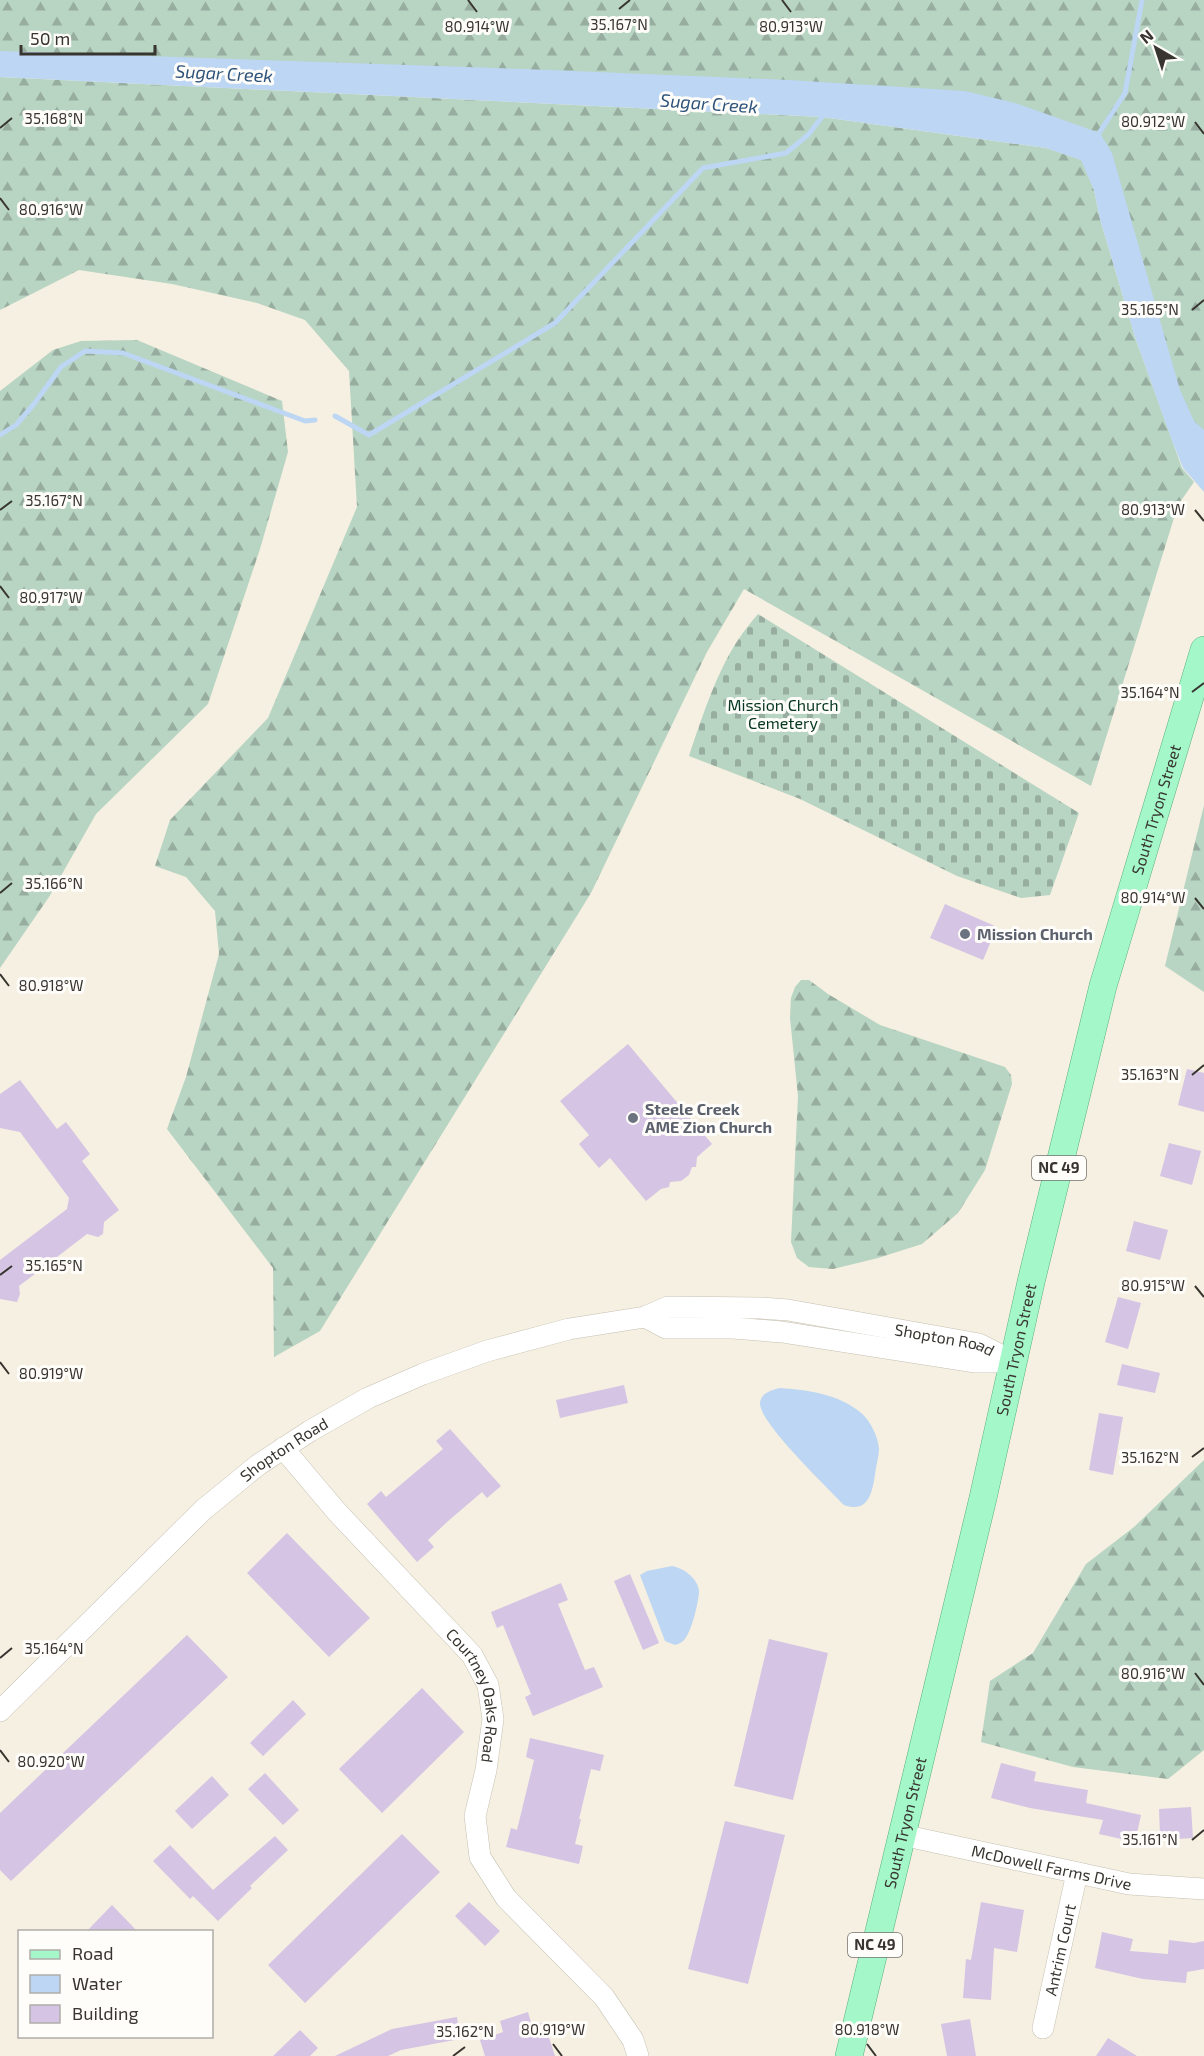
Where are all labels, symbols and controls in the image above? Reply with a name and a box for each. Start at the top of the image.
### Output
text: 35.167°N [590,15,648,33]
text: 80.914°W [444,17,510,35]
text: 80.913°W [759,17,823,35]
scale bar [21,18,154,56]
north arrow [1126,18,1186,78]
text: N [1136,25,1157,47]
text: 50 m [30,27,70,49]
water label: Sugar Creek [175,59,273,87]
water label: Sugar Creek [660,89,759,117]
text: 35.168°N [25,109,83,127]
text: 80.912°W [1121,112,1185,130]
text: 80.916°W [19,200,83,218]
text: 35.165°N [1121,300,1179,318]
text: 35.167°N [25,491,83,509]
text: 80.913°W [1121,500,1185,518]
text: 80.917°W [19,588,83,606]
text: 35.164°N [1121,683,1179,701]
park label: Mission Church Cemetery [727,695,839,732]
street label: South Tryon Street [1127,742,1184,877]
text: 35.166°N [25,874,83,892]
text: 80.914°W [1120,888,1186,906]
place label: Mission Church [977,924,1093,943]
marker: Mission Church [958,927,972,941]
text: 80.918°W [19,976,83,994]
text: 35.163°N [1121,1065,1179,1083]
place label: Steele Creek AME Zion Church [645,1099,772,1136]
marker: Steele Creek AME Zion Church [626,1111,640,1125]
road number: NC 49 [1032,1156,1086,1180]
text: 35.165°N [25,1256,83,1274]
text: 80.915°W [1121,1276,1185,1294]
street label: South Tryon Street [992,1281,1039,1417]
street label: Shopton Road [893,1319,998,1359]
text: 80.919°W [19,1364,83,1382]
street label: Shopton Road [236,1413,331,1485]
text: 35.162°N [1121,1448,1179,1466]
street label: Courtney Oaks Road [443,1624,503,1764]
text: 35.164°N [25,1639,83,1657]
text: 80.916°W [1121,1664,1185,1682]
text: 80.920°W [17,1752,85,1770]
street label: South Tryon Street [880,1755,930,1890]
text: 35.161°N [1122,1830,1178,1848]
street label: McDowell Farms Drive [970,1840,1133,1893]
street label: Antrim Court [1040,1902,1079,1997]
legend [18,1930,213,2038]
road number: NC 49 [848,1933,902,1957]
text: Road [72,1942,113,1964]
text: Water [72,1972,122,1994]
text: Building [72,2002,139,2024]
text: 80.919°W [521,2020,585,2038]
text: 80.918°W [835,2020,899,2038]
text: 35.162°N [436,2022,494,2040]

